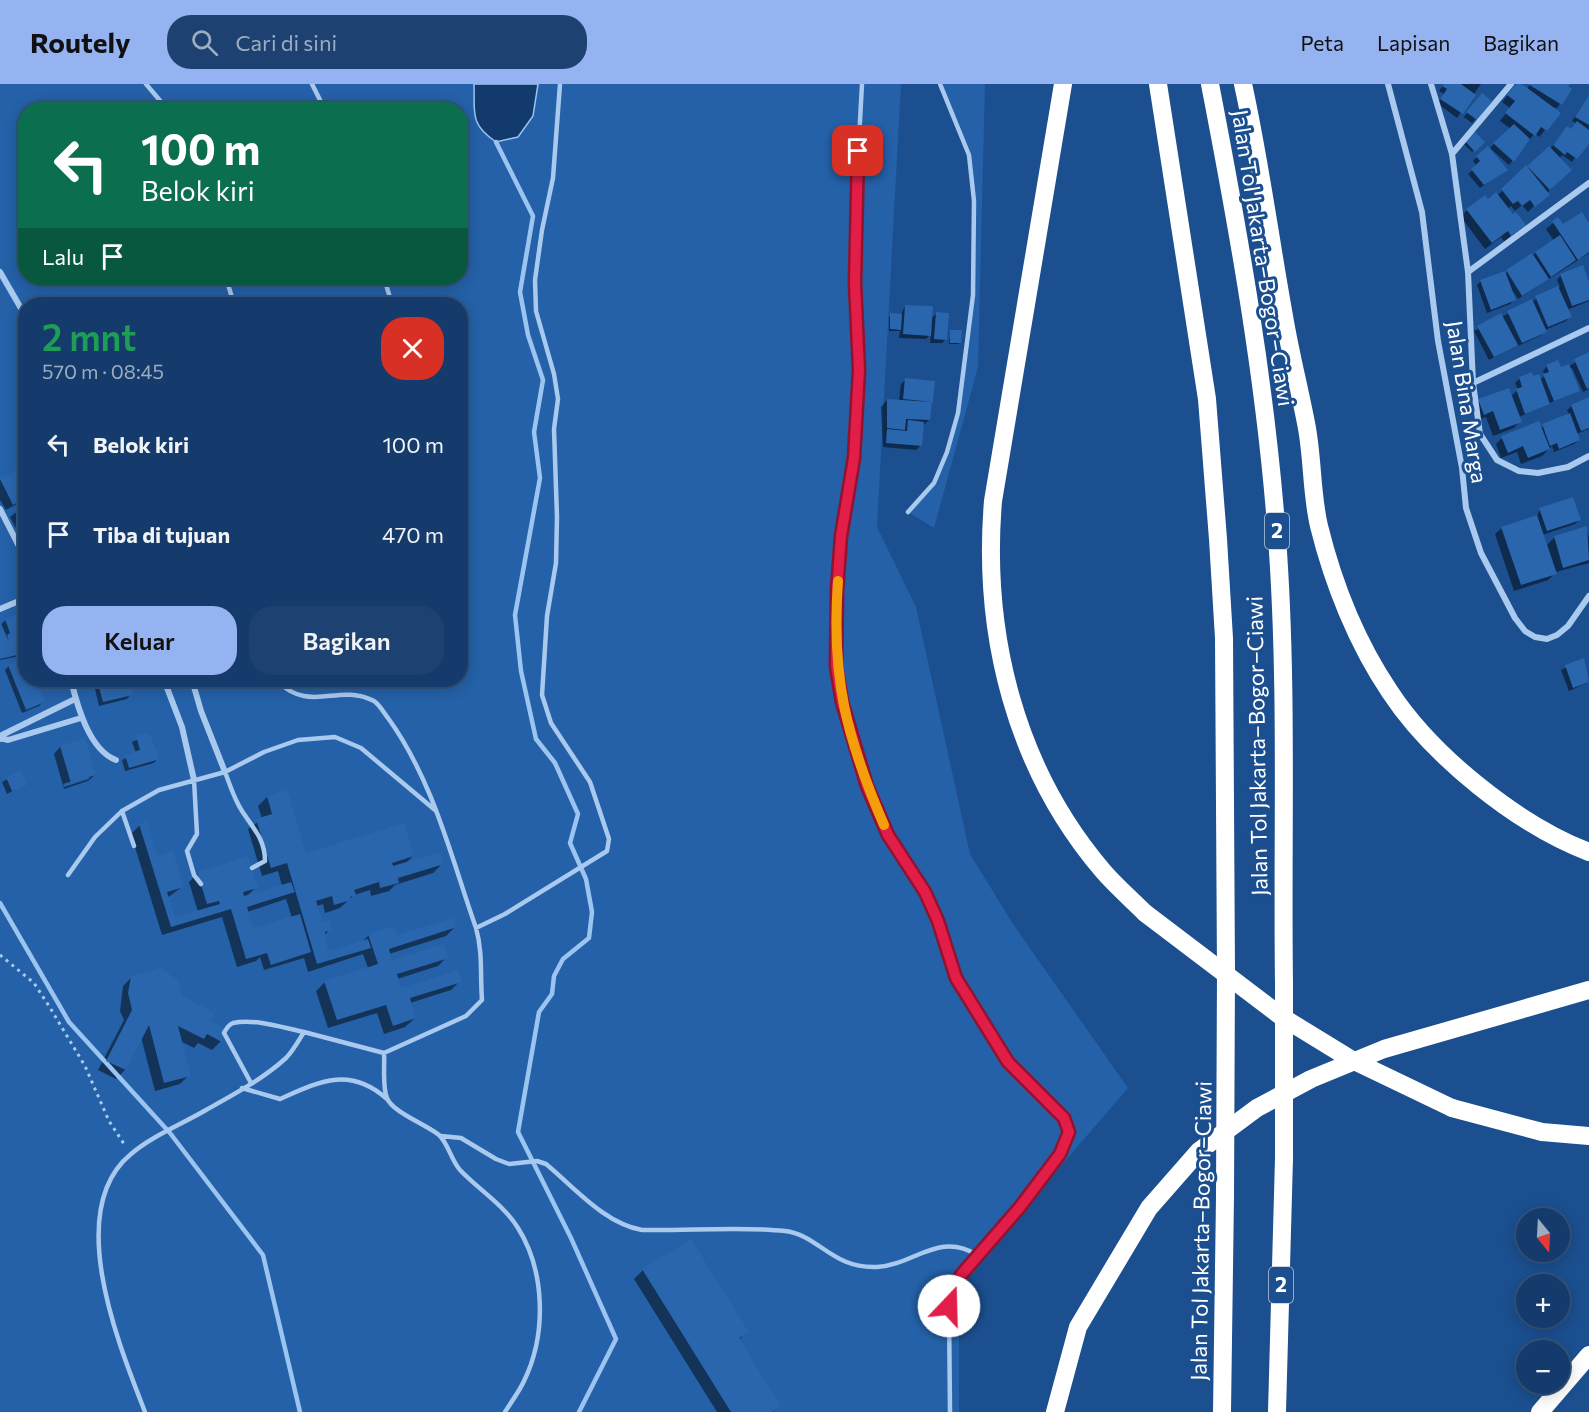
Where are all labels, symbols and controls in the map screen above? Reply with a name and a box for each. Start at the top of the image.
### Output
search box [167,15,587,69]
text: Routely [30,25,131,59]
icon: search [188,26,221,59]
text: Cari di sini [236,29,337,56]
text: Peta [1301,30,1344,55]
text: Lapisan [1377,30,1450,55]
text: Bagikan [1483,30,1559,55]
street label: Jalan Tol Jakarta–Bogor–Ciawi [1227,108,1300,408]
text: 100 m [141,122,261,174]
pin [832,125,883,176]
icon: left [42,126,120,204]
icon: arrive [841,134,874,167]
text: Belok kiri [141,174,255,207]
icon: arrive [96,240,129,273]
text: Lalu [42,243,84,270]
text: 2 mnt [42,314,136,358]
button: close [381,317,444,380]
street label: Jalan Bina Marga [1441,319,1494,485]
text: 570 m · 08:45 [42,359,164,383]
icon: left [42,428,75,461]
text: Belok kiri [93,431,189,458]
text: 100 m [382,431,444,458]
road number: 2 [1265,513,1289,549]
icon: arrive [42,518,75,551]
text: Tiba di tujuan [93,521,230,548]
text: 470 m [382,521,444,548]
street label: Jalan Tol Jakarta–Bogor–Ciawi [1240,596,1273,896]
button: Keluar [42,606,237,675]
button: Bagikan [249,606,444,675]
street label: Jalan Tol Jakarta–Bogor–Ciawi [1184,1081,1217,1381]
north arrow [1516,1208,1570,1262]
map controls [1516,1208,1570,1394]
road number: 2 [1269,1267,1293,1303]
position arrow [917,1274,981,1338]
button: + [1516,1274,1570,1328]
button: − [1516,1340,1570,1394]

